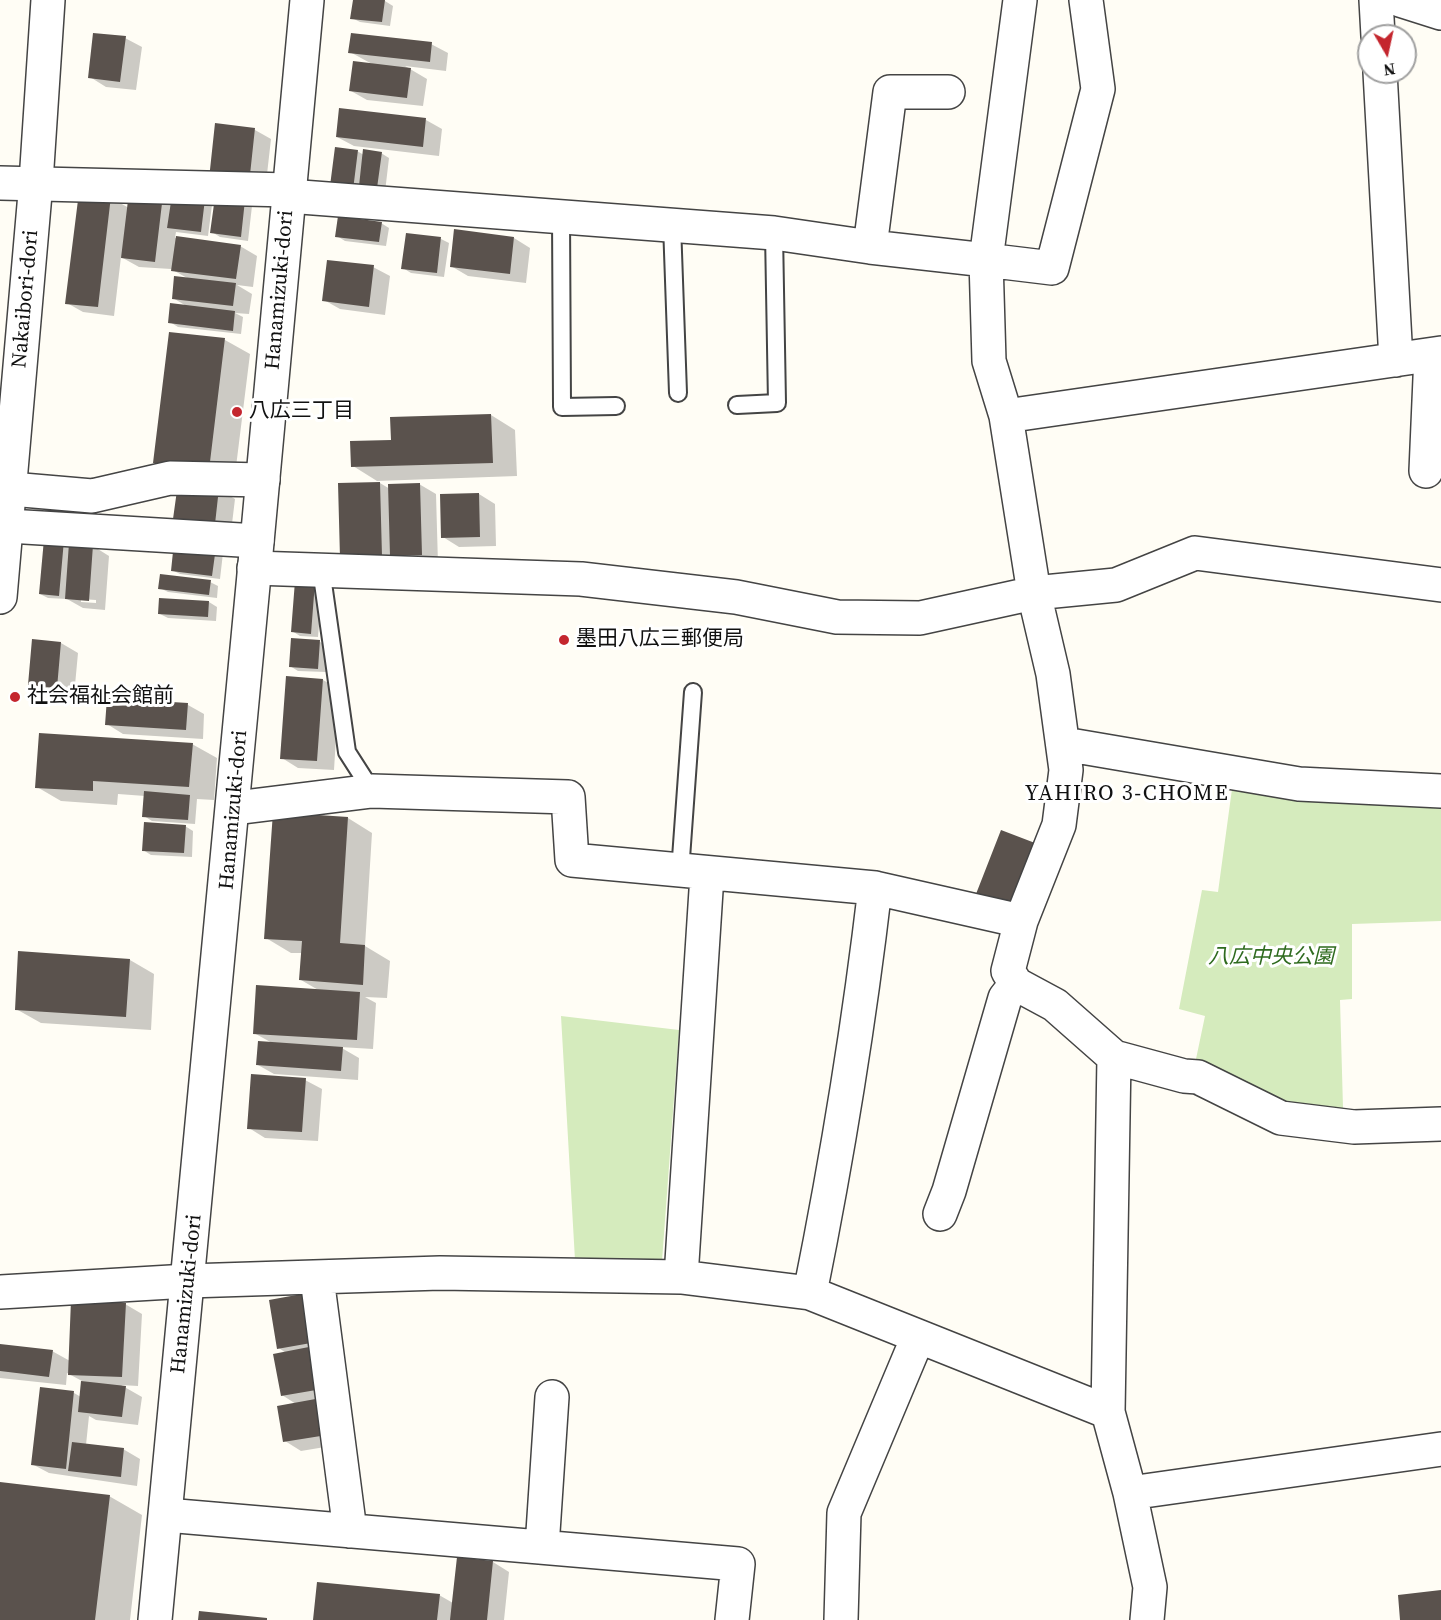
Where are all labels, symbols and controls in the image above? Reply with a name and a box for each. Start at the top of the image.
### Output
north arrow [1357,24,1417,84]
text: N [1382,58,1397,82]
street label: Hanamizuki-dori [260,209,300,371]
street label: Nakaibori-dori [7,229,45,369]
place label: 八広三丁目 [249,399,354,425]
marker: 八広三丁目 [230,405,244,419]
place label: 墨田八広三郵便局 [576,627,744,653]
marker: 墨田八広三郵便局 [557,633,571,647]
place label: 社会福祉会館前 [27,684,174,710]
marker: 社会福祉会館前 [8,690,22,704]
street label: Hanamizuki-dori [214,729,254,891]
district label: YAHIRO 3-CHOME [1025,781,1229,807]
park label: 八広中央公園 [1208,945,1334,971]
street label: Hanamizuki-dori [166,1213,208,1375]

